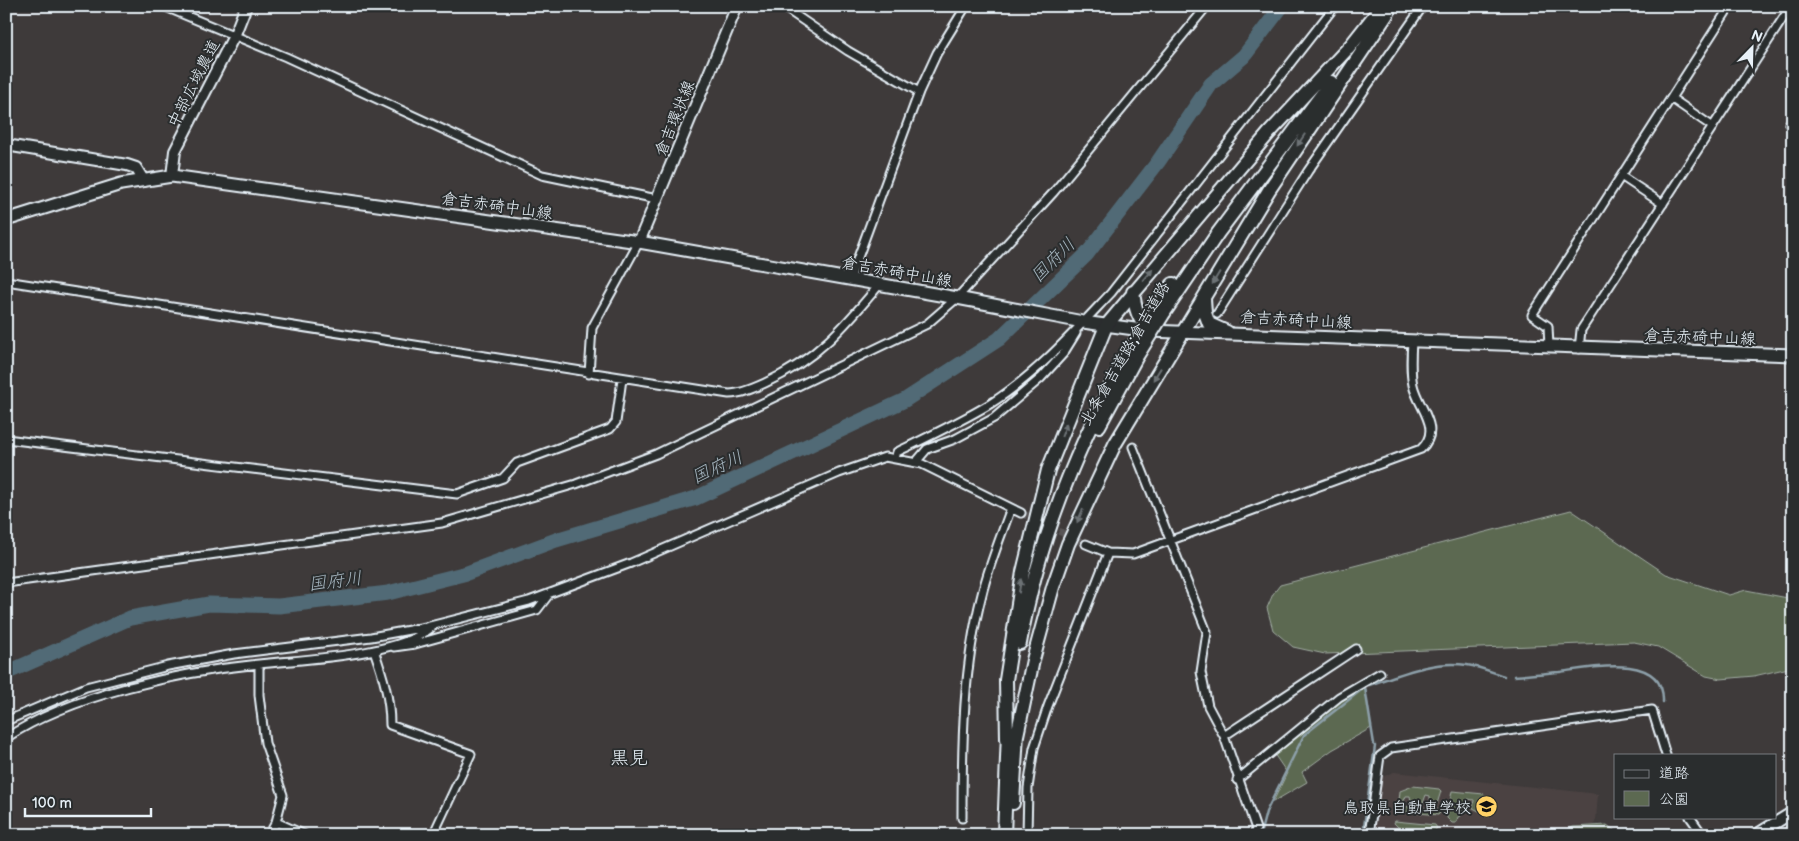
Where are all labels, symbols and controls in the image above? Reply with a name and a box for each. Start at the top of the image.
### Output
north arrow [1726,22,1776,72]
text: N [1749,27,1765,46]
street label: 中部広域農道 [164,37,225,131]
street label: 倉吉環状線 [652,78,699,159]
one-way arrow [1297,133,1306,146]
street label: 倉吉赤碕中山線 [440,189,554,224]
water label: 国府川 [1027,234,1080,287]
street label: 倉吉赤碕中山線 [840,253,954,292]
one-way arrow [1143,268,1154,281]
one-way arrow [1212,272,1221,285]
street label: 北条倉吉道路;倉吉道路 [1076,278,1174,429]
street label: 倉吉赤碕中山線 [1239,308,1352,333]
street label: 倉吉赤碕中山線 [1644,326,1756,349]
one-way arrow [1153,367,1162,380]
one-way arrow [1060,423,1068,437]
water label: 国府川 [688,447,746,488]
one-way arrow [1076,509,1084,523]
water label: 国府川 [307,568,363,595]
one-way arrow [1017,578,1025,594]
district label: 黒見 [610,747,648,770]
legend [1614,754,1776,818]
text: 道路 [1659,764,1689,783]
scale bar [25,786,151,818]
text: 公園 [1659,790,1689,809]
text: 100 m [32,794,72,813]
school or university icon: 鳥取県自動車学校 [1475,795,1499,819]
place label: 鳥取県自動車学校 [1343,799,1471,818]

